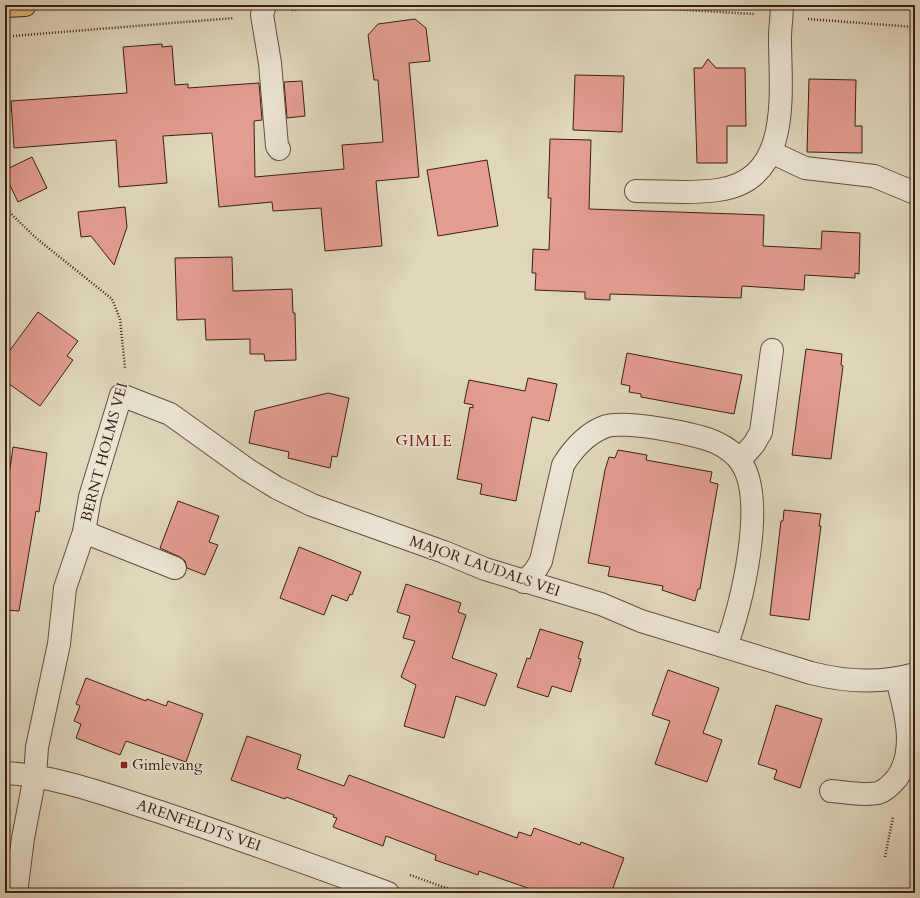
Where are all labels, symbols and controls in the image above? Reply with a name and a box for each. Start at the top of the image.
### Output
street label: BERNT HOLMS VEI [76,380,132,524]
district label: GIMLE [395,430,453,452]
street label: MAJOR LAUDALS VEI [407,531,563,601]
place label: Gimlevang [132,755,203,775]
marker: Gimlevang [119,760,129,770]
street label: ARENFELDTS VEI [134,794,264,856]

